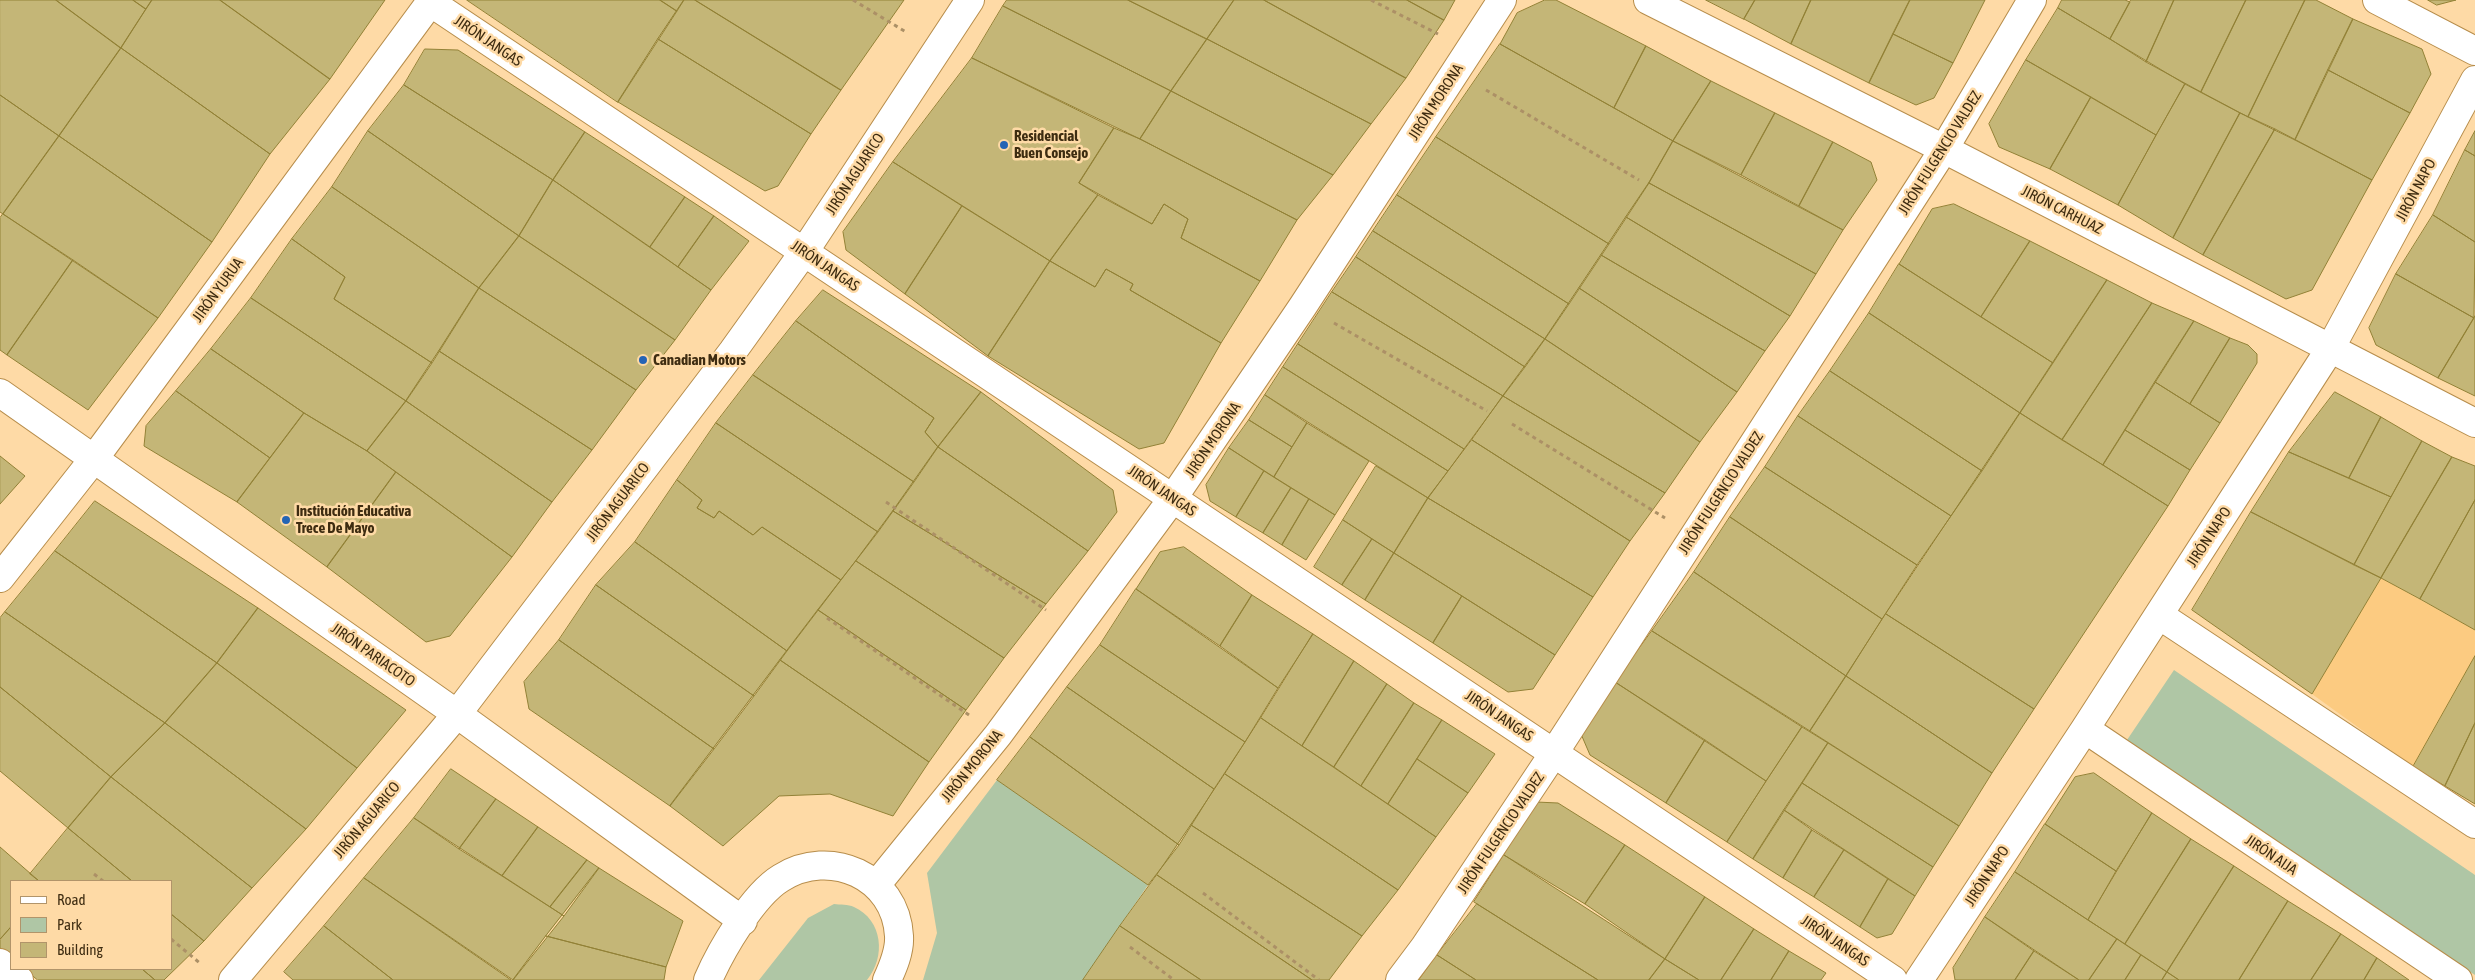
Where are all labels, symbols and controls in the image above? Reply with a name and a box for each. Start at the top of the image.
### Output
street label: JIRÓN JANGAS [451,12,525,70]
street label: JIRÓN MORONA [1405,61,1467,143]
street label: JIRÓN FULGENCIO VALDEZ [1895,88,1985,218]
place label: Residencial Buen Consejo [1014,127,1088,162]
street label: JIRÓN AGUARICO [822,130,888,218]
marker: Residencial Buen Consejo [998,139,1010,151]
street label: JIRÓN NAPO [2392,156,2440,224]
street label: JIRÓN CARHUAZ [2018,182,2106,238]
street label: JIRÓN JANGAS [788,237,862,295]
street label: JIRÓN YURUA [189,254,247,326]
place label: Canadian Motors [653,351,746,369]
marker: Canadian Motors [637,354,649,366]
street label: JIRÓN MORONA [1181,399,1245,481]
street label: JIRÓN FULGENCIO VALDEZ [1675,428,1767,558]
street label: JIRÓN AGUARICO [583,459,653,545]
street label: JIRÓN JANGAS [1125,462,1199,520]
place label: Institución Educativa Trece De Mayo [296,502,411,537]
street label: JIRÓN NAPO [2183,504,2235,570]
marker: Institución Educativa Trece De Mayo [280,514,292,526]
street label: JIRÓN PARIACOTO [328,619,418,691]
street label: JIRÓN JANGAS [1462,687,1536,745]
street label: JIRÓN MORONA [938,727,1006,805]
street label: JIRÓN FULGENCIO VALDEZ [1454,769,1548,897]
street label: JIRÓN AGUARICO [330,778,404,862]
street label: JIRÓN AIJA [2242,831,2300,879]
street label: JIRÓN NAPO [1961,843,2013,909]
legend [10,880,172,970]
text: Road [57,891,86,908]
street label: JIRÓN JANGAS [1798,912,1872,970]
text: Park [57,916,82,933]
text: Building [57,941,103,958]

